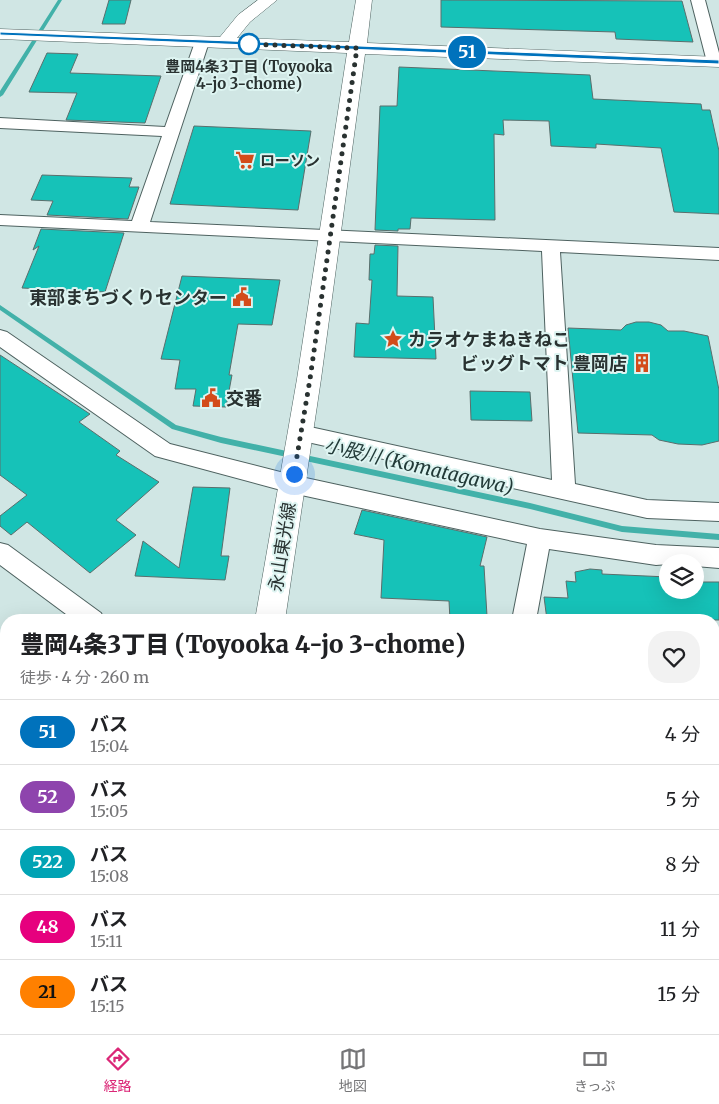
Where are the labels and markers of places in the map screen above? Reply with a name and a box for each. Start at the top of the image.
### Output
marker: 豊岡4条3丁目 (Toyooka 4-jo 3-chome) [238,33,260,55]
place label: 豊岡4条3丁目 (Toyooka 4-jo 3-chome) [165,57,333,93]
supermarket icon: ローソン [234,149,256,171]
place label: ローソン [260,151,320,170]
place label: 東部まちづくりセンター [29,286,227,309]
public building icon: 東部まちづくりセンター [231,286,253,308]
place icon: カラオケまねきねこ [382,328,404,350]
place label: カラオケまねきねこ [408,328,570,351]
place label: ビッグトマト 豊岡店 [461,352,627,375]
building icon: ビッグトマト 豊岡店 [631,352,653,374]
public building icon: 交番 [200,387,222,409]
place label: 交番 [226,387,262,410]

